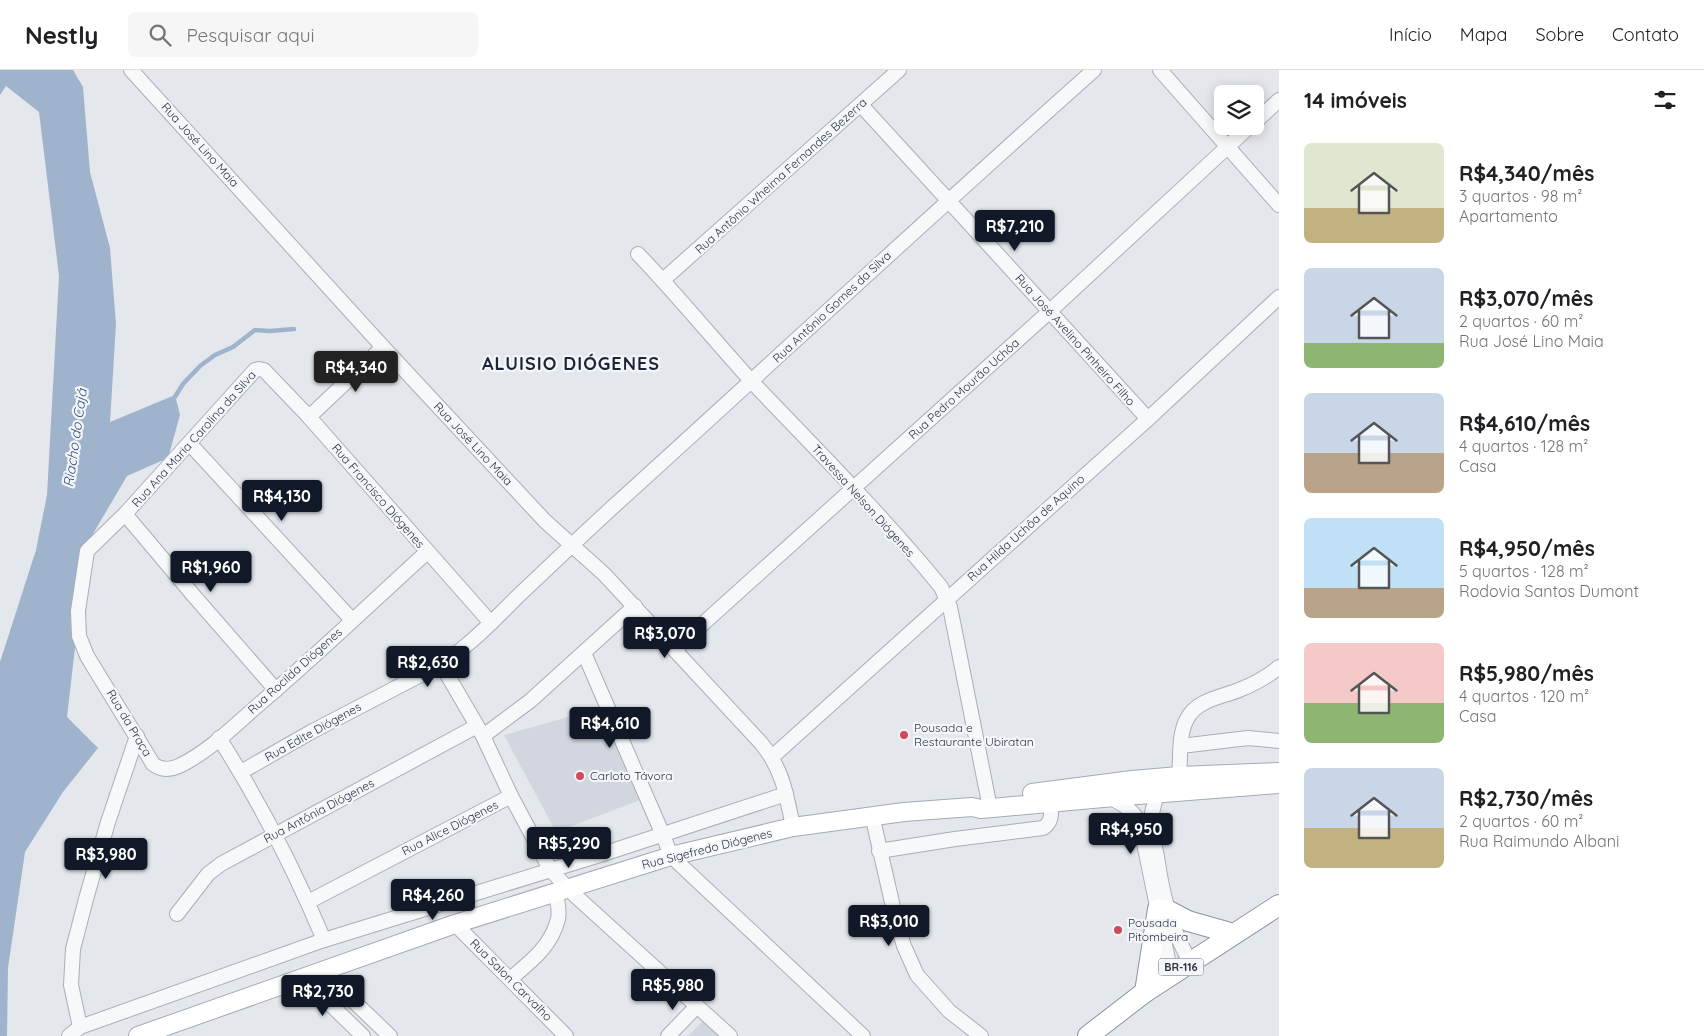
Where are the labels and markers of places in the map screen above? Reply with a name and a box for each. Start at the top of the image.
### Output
pin: R$7,210 [969,210,1061,252]
pin: R$4,340 [310,350,402,393]
pin: R$4,130 [236,480,328,522]
pin: R$1,960 [165,550,257,593]
pin: R$3,070 [619,616,711,659]
pin: R$2,630 [382,646,474,688]
pin: R$4,610 [564,706,656,749]
place label: Pousada e Restaurante Ubiratan [914,720,1034,749]
marker: Pousada e Restaurante Ubiratan [898,729,910,741]
place label: Carloto Távora [590,768,673,783]
marker: Carloto Távora [574,770,586,782]
pin: R$4,950 [1085,812,1177,855]
pin: R$5,290 [523,826,615,869]
pin: R$3,980 [60,838,152,880]
pin: R$4,260 [387,878,479,921]
pin: R$3,010 [843,904,935,947]
place label: Pousada Pitombeira [1128,915,1188,944]
marker: Pousada Pitombeira [1112,924,1124,936]
pin: R$5,980 [627,968,719,1011]
pin: R$2,730 [277,974,369,1017]

